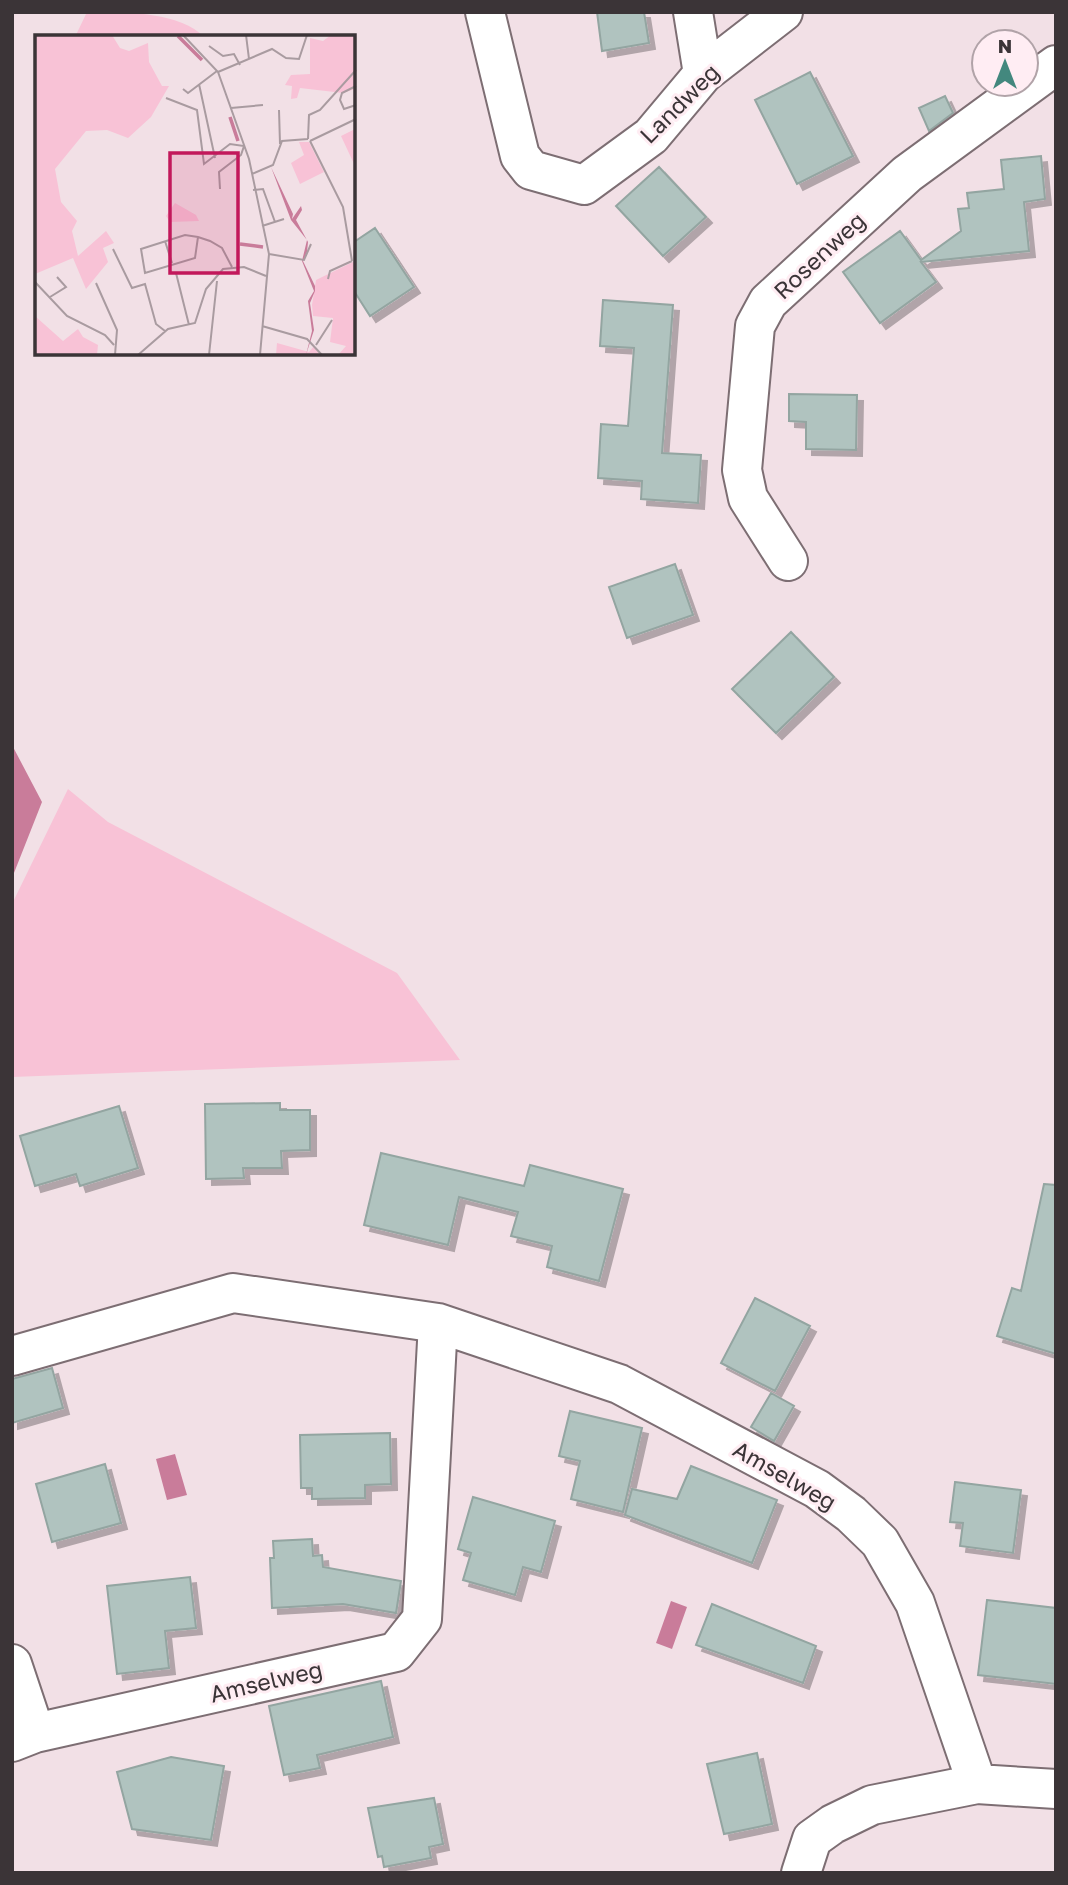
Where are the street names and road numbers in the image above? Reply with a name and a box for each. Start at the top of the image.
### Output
street label: Landweg [634,58,724,148]
street label: Rosenweg [768,206,870,304]
street label: Amselweg [729,1434,841,1516]
street label: Amselweg [207,1655,325,1707]

